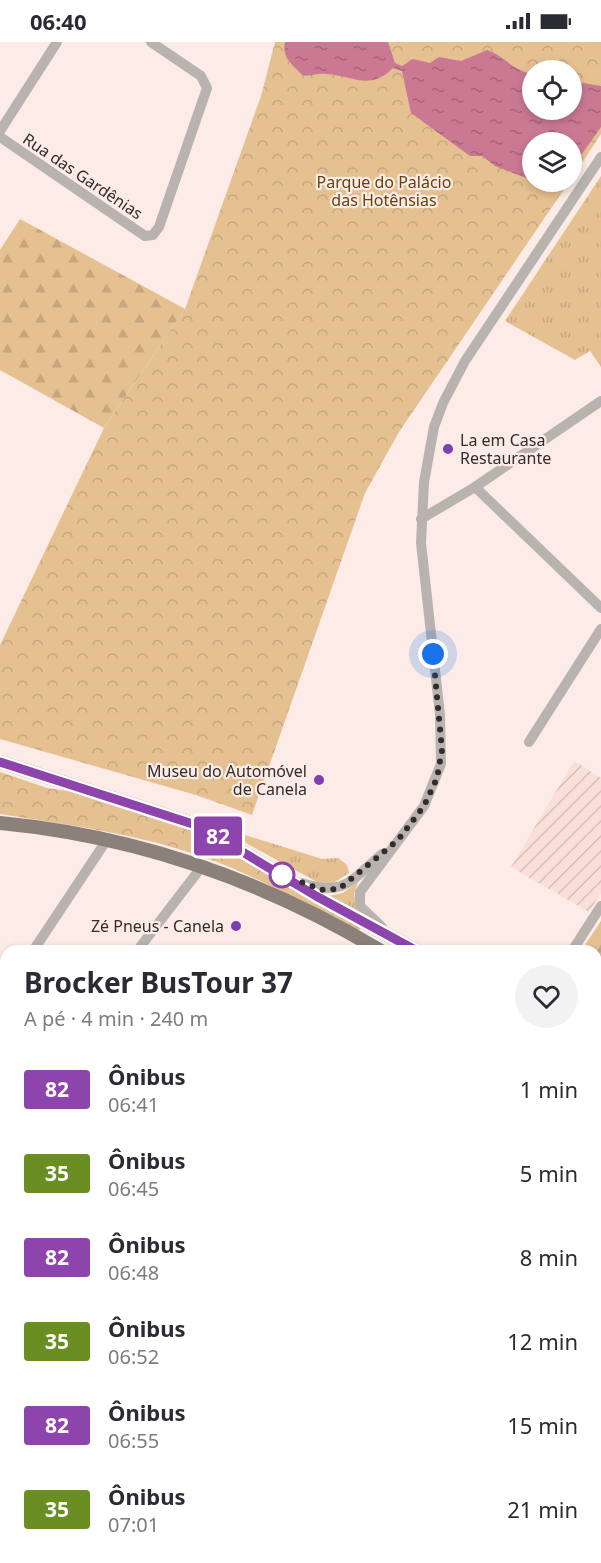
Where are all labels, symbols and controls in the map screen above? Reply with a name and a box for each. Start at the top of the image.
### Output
text: 06:40 [30,6,87,36]
map controls [522,60,582,192]
button: locate [522,60,582,120]
street label: Rua das Gardênias [19,128,147,224]
button: layers [522,132,582,192]
park label: Parque do Palácio das Hotênsias [317,171,451,211]
place label: La em Casa Restaurante [460,429,551,469]
marker: La em Casa Restaurante [441,442,455,456]
your location [418,639,448,669]
place label: Museu do Automóvel de Canela [147,760,307,800]
marker: Museu do Automóvel de Canela [312,773,326,787]
line badge: 82 [191,816,245,856]
text: 82 [206,822,230,850]
unlabelled marker [269,862,295,888]
place label: Zé Pneus - Canela [91,915,224,937]
marker: Zé Pneus - Canela [229,919,243,933]
text: Brocker BusTour 37 [24,963,293,1001]
button: heart [515,965,578,1028]
text: A pé · 4 min · 240 m [24,1005,208,1032]
text: Ônibus [108,1061,186,1091]
text: 1 min [520,1074,578,1104]
text: 82 [45,1075,69,1103]
text: 06:41 [108,1091,159,1118]
text: Ônibus [108,1145,186,1175]
text: 5 min [520,1158,578,1188]
text: 35 [45,1159,69,1187]
text: 06:45 [108,1175,159,1202]
text: Ônibus [108,1229,186,1259]
text: 8 min [520,1242,578,1272]
text: 82 [45,1243,69,1271]
text: 06:48 [108,1259,159,1286]
text: Ônibus [108,1313,186,1343]
text: 12 min [507,1326,578,1356]
text: 35 [45,1327,69,1355]
text: 06:52 [108,1343,159,1370]
text: Ônibus [108,1397,186,1427]
text: 15 min [507,1410,578,1440]
text: 82 [45,1411,69,1439]
text: 06:55 [108,1427,159,1454]
text: Ônibus [108,1481,186,1511]
text: 21 min [507,1494,578,1524]
text: 35 [45,1495,69,1523]
text: 07:01 [108,1511,159,1538]

